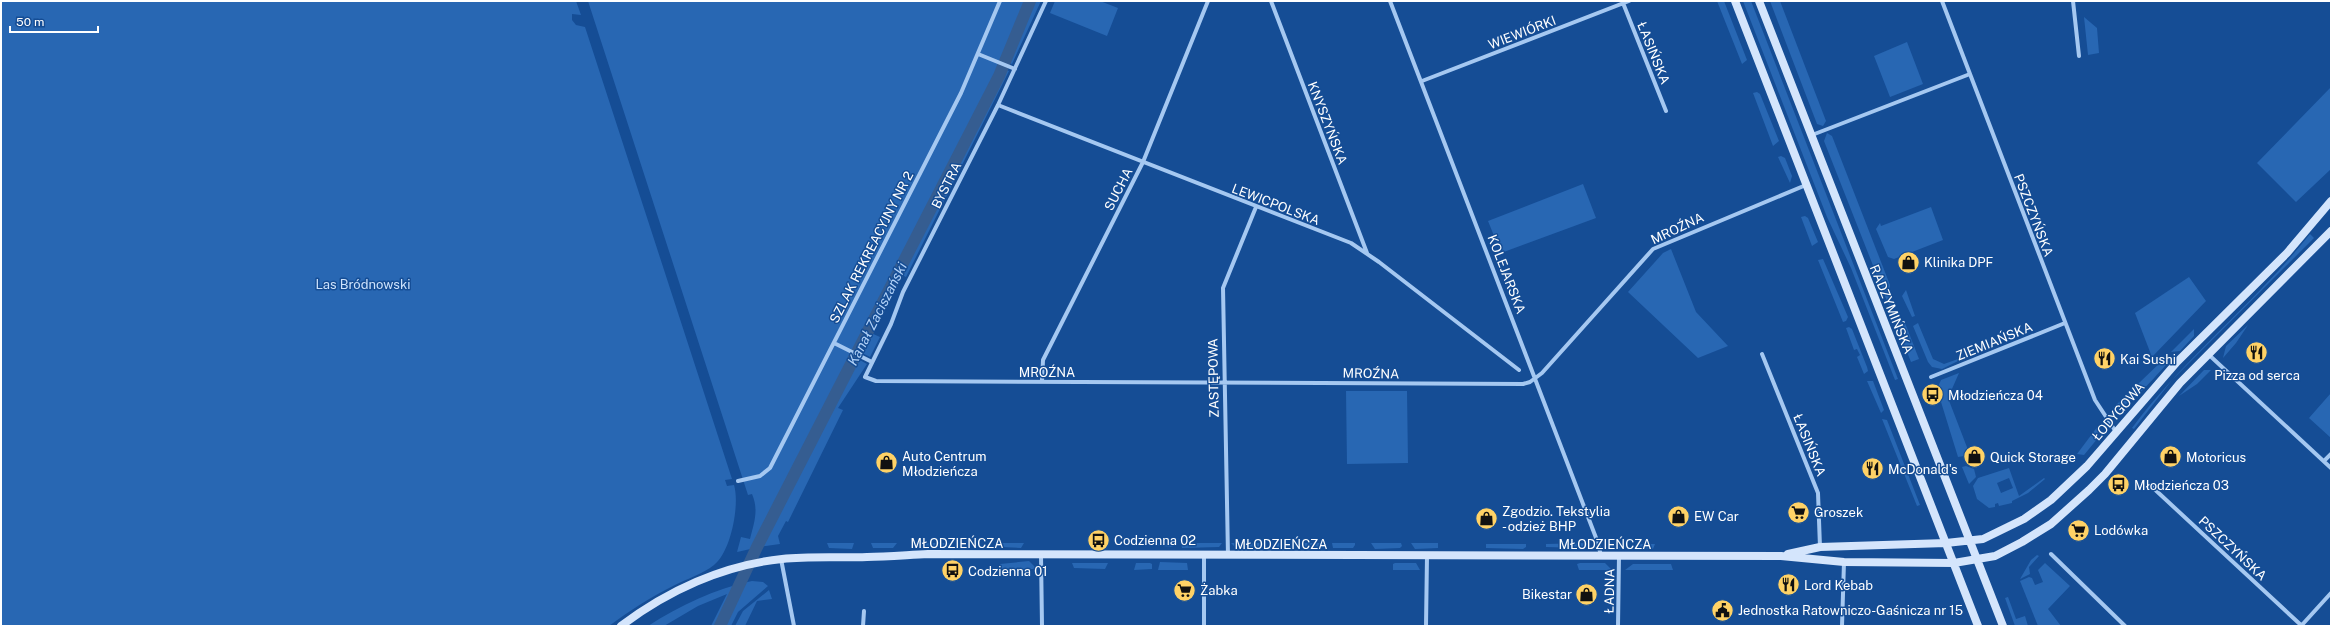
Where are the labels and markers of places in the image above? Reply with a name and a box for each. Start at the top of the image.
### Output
shop icon: Klinika DPF [1896,249,1922,275]
place label: Klinika DPF [1924,255,1994,270]
restaurant icon: Pizza od serca [2244,340,2270,366]
restaurant icon: Kai Sushi [2092,346,2118,372]
place label: Kai Sushi [2120,352,2176,367]
place label: Pizza od serca [2214,368,2300,383]
bus stop icon: Młodzieńcza 04 [1919,382,1945,408]
place label: Młodzieńcza 04 [1948,388,2043,403]
shop icon: Quick Storage [1961,444,1987,470]
shop icon: Motoricus [2157,444,2183,470]
place label: Auto Centrum Młodzieńcza [902,449,987,479]
shop icon: Auto Centrum Młodzieńcza [873,450,899,476]
place label: Quick Storage [1990,450,2076,465]
place label: Motoricus [2186,450,2246,465]
restaurant icon: McDonald's [1859,456,1885,482]
place label: McDonald's [1888,462,1958,477]
bus stop icon: Młodzieńcza 03 [2105,472,2131,498]
place label: Młodzieńcza 03 [2134,478,2229,493]
supermarket icon: Groszek [1785,499,1811,525]
shop icon: EW Car [1666,503,1692,529]
place label: Zgodzio. Tekstylia - odzież BHP [1502,504,1610,534]
shop icon: Zgodzio. Tekstylia - odzież BHP [1473,505,1499,531]
place label: Groszek [1814,505,1863,520]
place label: EW Car [1694,509,1739,524]
supermarket icon: Lodówka [2066,517,2092,543]
place label: Lodówka [2094,523,2148,538]
bus stop icon: Codzienna 02 [1086,527,1112,553]
place label: Codzienna 02 [1114,533,1196,548]
bus stop icon: Codzienna 01 [939,558,965,584]
place label: Codzienna 01 [968,564,1047,579]
restaurant icon: Lord Kebab [1776,572,1802,598]
supermarket icon: Żabka [1171,577,1197,603]
place label: Lord Kebab [1804,578,1873,593]
shop icon: Bikestar [1574,581,1600,607]
place label: Żabka [1200,583,1238,598]
place label: Bikestar [1522,587,1572,602]
public building icon: Jednostka Ratowniczo-Gaśnicza nr 15 [1710,597,1736,623]
place label: Jednostka Ratowniczo-Gaśnicza nr 15 [1738,603,1963,618]

